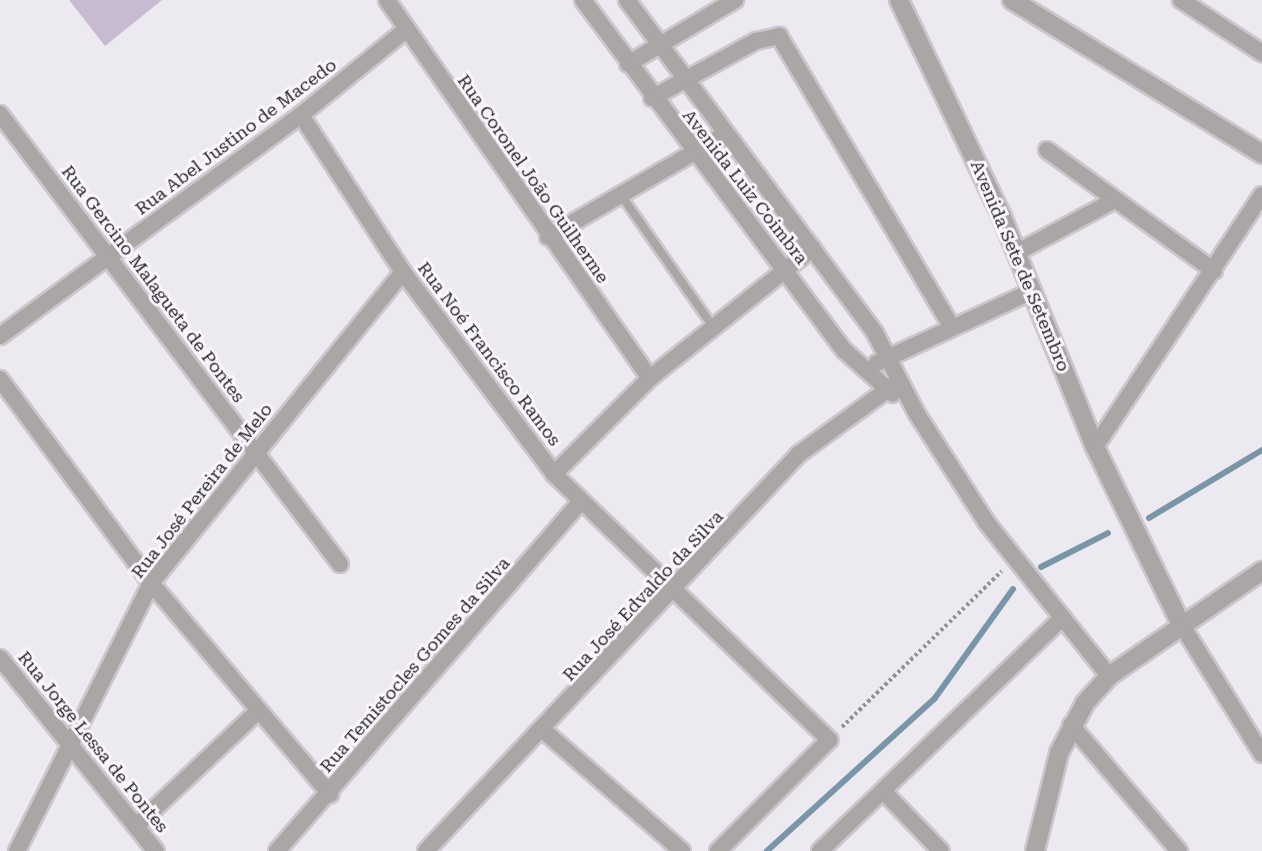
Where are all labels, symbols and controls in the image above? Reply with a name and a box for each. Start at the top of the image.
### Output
street label: Rua Abel Justino de Macedo [131,54,341,220]
street label: Rua Coronel João Guilherme [453,71,613,287]
street label: Avenida Luiz Coimbra [678,105,812,269]
street label: Avenida Sete de Setembro [966,157,1074,375]
street label: Rua Gercino Malagueta de Pontes [57,161,249,407]
street label: Rua Noé Francisco Ramos [413,258,565,450]
street label: Rua José Pereira de Melo [127,399,277,583]
street label: Rua José Edvaldo da Silva [558,506,728,686]
street label: Rua Temistocles Gomes da Silva [316,553,514,777]
street label: Rua Jorge Lessa de Pontes [13,647,173,837]

